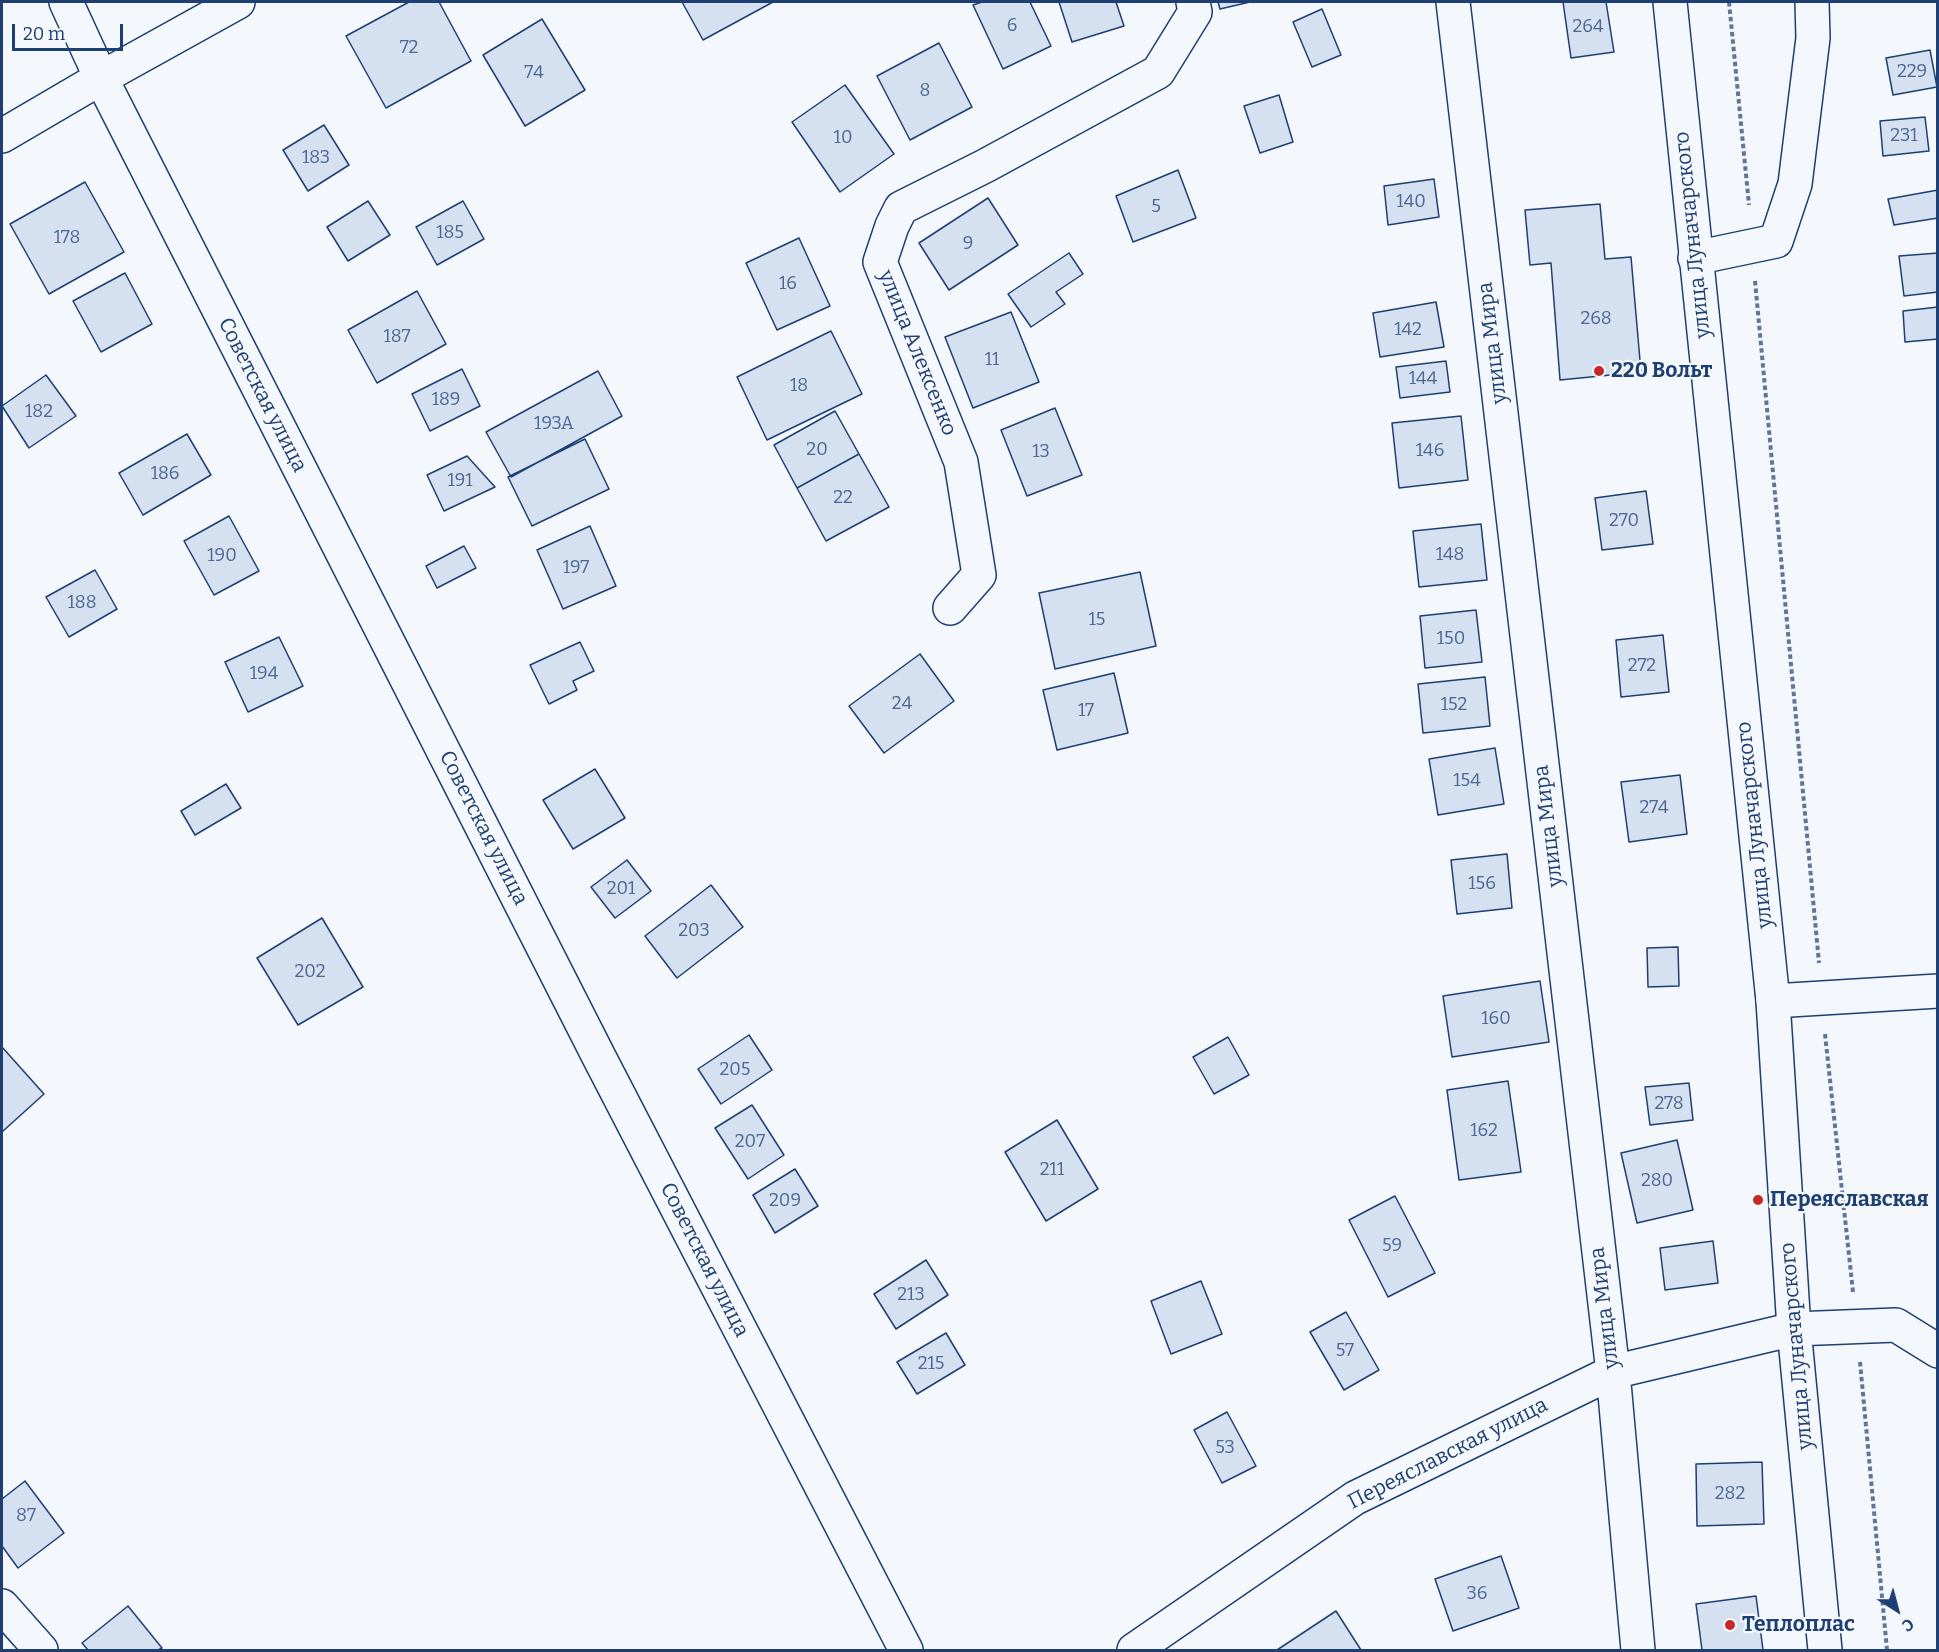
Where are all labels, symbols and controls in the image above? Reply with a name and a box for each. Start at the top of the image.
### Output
scale bar [15,12,126,50]
house number: 6 [1007,15,1017,37]
house number: 264 [1573,16,1603,38]
text: 20 m [23,23,65,45]
house number: 72 [400,37,418,59]
house number: 229 [1897,61,1927,83]
house number: 74 [524,62,544,84]
house number: 8 [920,80,930,102]
house number: 231 [1890,125,1918,147]
house number: 10 [834,127,852,149]
street label: улица Луначарского [1670,130,1716,340]
house number: 183 [302,147,330,169]
house number: 140 [1396,191,1426,213]
house number: 5 [1151,196,1161,218]
house number: 185 [436,222,464,244]
house number: 178 [54,227,80,249]
house number: 9 [963,233,973,255]
street label: улица Алексенко [872,267,962,439]
house number: 16 [779,273,797,295]
street label: улица Мира [1473,281,1513,405]
house number: 268 [1580,308,1612,330]
street label: Советская улица [212,314,312,476]
house number: 142 [1394,319,1422,341]
house number: 187 [383,326,411,348]
house number: 11 [985,349,999,371]
place label: 220 Вольт [1611,358,1712,384]
marker: 220 Вольт [1592,364,1606,378]
house number: 144 [1409,368,1437,390]
house number: 18 [790,375,808,397]
house number: 189 [432,389,460,411]
house number: 182 [25,401,53,423]
house number: 193А [534,413,574,435]
house number: 20 [806,439,828,461]
house number: 146 [1416,440,1444,462]
house number: 13 [1032,441,1050,463]
house number: 186 [151,463,179,485]
house number: 191 [447,470,473,492]
house number: 22 [833,487,853,509]
house number: 270 [1609,510,1639,532]
house number: 148 [1436,544,1464,566]
house number: 190 [207,545,237,567]
house number: 197 [563,557,589,579]
house number: 188 [68,592,96,614]
house number: 15 [1089,609,1105,631]
house number: 150 [1437,628,1465,650]
house number: 272 [1628,655,1656,677]
house number: 194 [250,663,278,685]
house number: 24 [892,693,912,715]
house number: 152 [1441,694,1467,716]
house number: 17 [1078,700,1094,722]
street label: улица Луначарского [1732,720,1778,930]
street label: Советская улица [433,747,533,909]
street label: улица Мира [1529,764,1569,888]
house number: 154 [1453,770,1481,792]
house number: 274 [1640,797,1668,819]
house number: 156 [1468,873,1496,895]
house number: 201 [607,878,635,900]
house number: 203 [678,920,710,942]
house number: 202 [294,961,326,983]
house number: 160 [1481,1008,1511,1030]
house number: 205 [720,1059,750,1081]
house number: 278 [1654,1093,1684,1115]
house number: 162 [1470,1120,1498,1142]
house number: 207 [735,1131,765,1153]
house number: 211 [1040,1159,1064,1181]
house number: 280 [1641,1170,1673,1192]
street label: Советская улица [654,1179,754,1341]
place label: Переяславская [1770,1187,1929,1213]
house number: 209 [769,1190,801,1212]
marker: Переяславская [1751,1193,1765,1207]
house number: 59 [1382,1235,1402,1257]
street label: улица Луначарского [1775,1241,1819,1451]
street label: улица Мира [1585,1246,1625,1370]
house number: 213 [897,1284,925,1306]
house number: 57 [1336,1340,1354,1362]
house number: 215 [918,1353,944,1375]
street label: Переяславская улица [1344,1393,1552,1515]
house number: 53 [1215,1437,1235,1459]
house number: 282 [1715,1483,1745,1505]
house number: 87 [16,1505,36,1527]
north arrow [1867,1580,1927,1640]
house number: 36 [1467,1583,1487,1605]
place label: Теплоплас [1742,1612,1855,1638]
text: С [1898,1614,1918,1636]
marker: Теплоплас [1723,1618,1737,1632]

